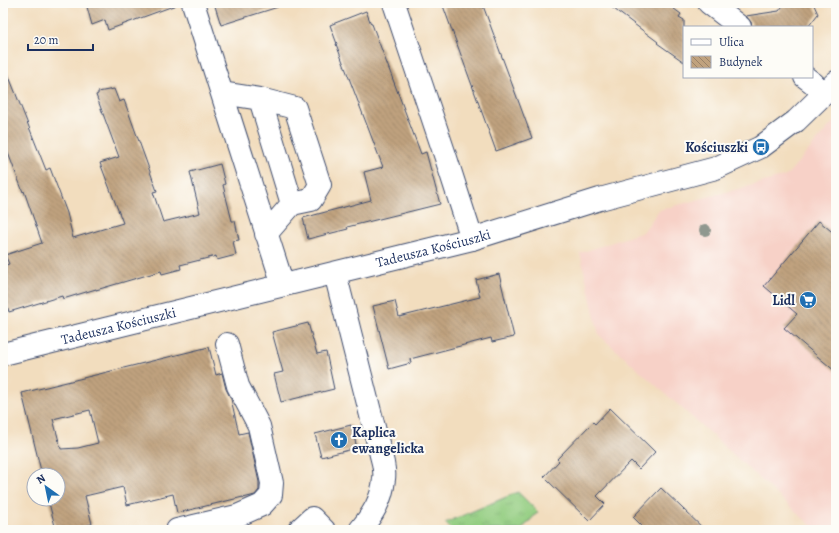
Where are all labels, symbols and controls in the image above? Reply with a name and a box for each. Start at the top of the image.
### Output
scale bar [28,26,93,52]
legend [683,26,813,78]
text: 20 m [34,32,58,48]
text: Ulica [719,34,744,50]
text: Budynek [719,54,762,70]
bus stop icon: Kościuszki [751,137,771,157]
place label: Kościuszki [685,138,748,157]
street label: Tadeusza Kościuszki [374,225,493,272]
supermarket icon: Lidl [798,290,818,310]
place label: Lidl [772,291,795,310]
street label: Tadeusza Kościuszki [59,303,178,349]
place label: Kaplica ewangelicka [352,423,424,458]
church icon: Kaplica ewangelicka [329,430,349,450]
north arrow [26,467,66,507]
text: N [33,471,48,488]

